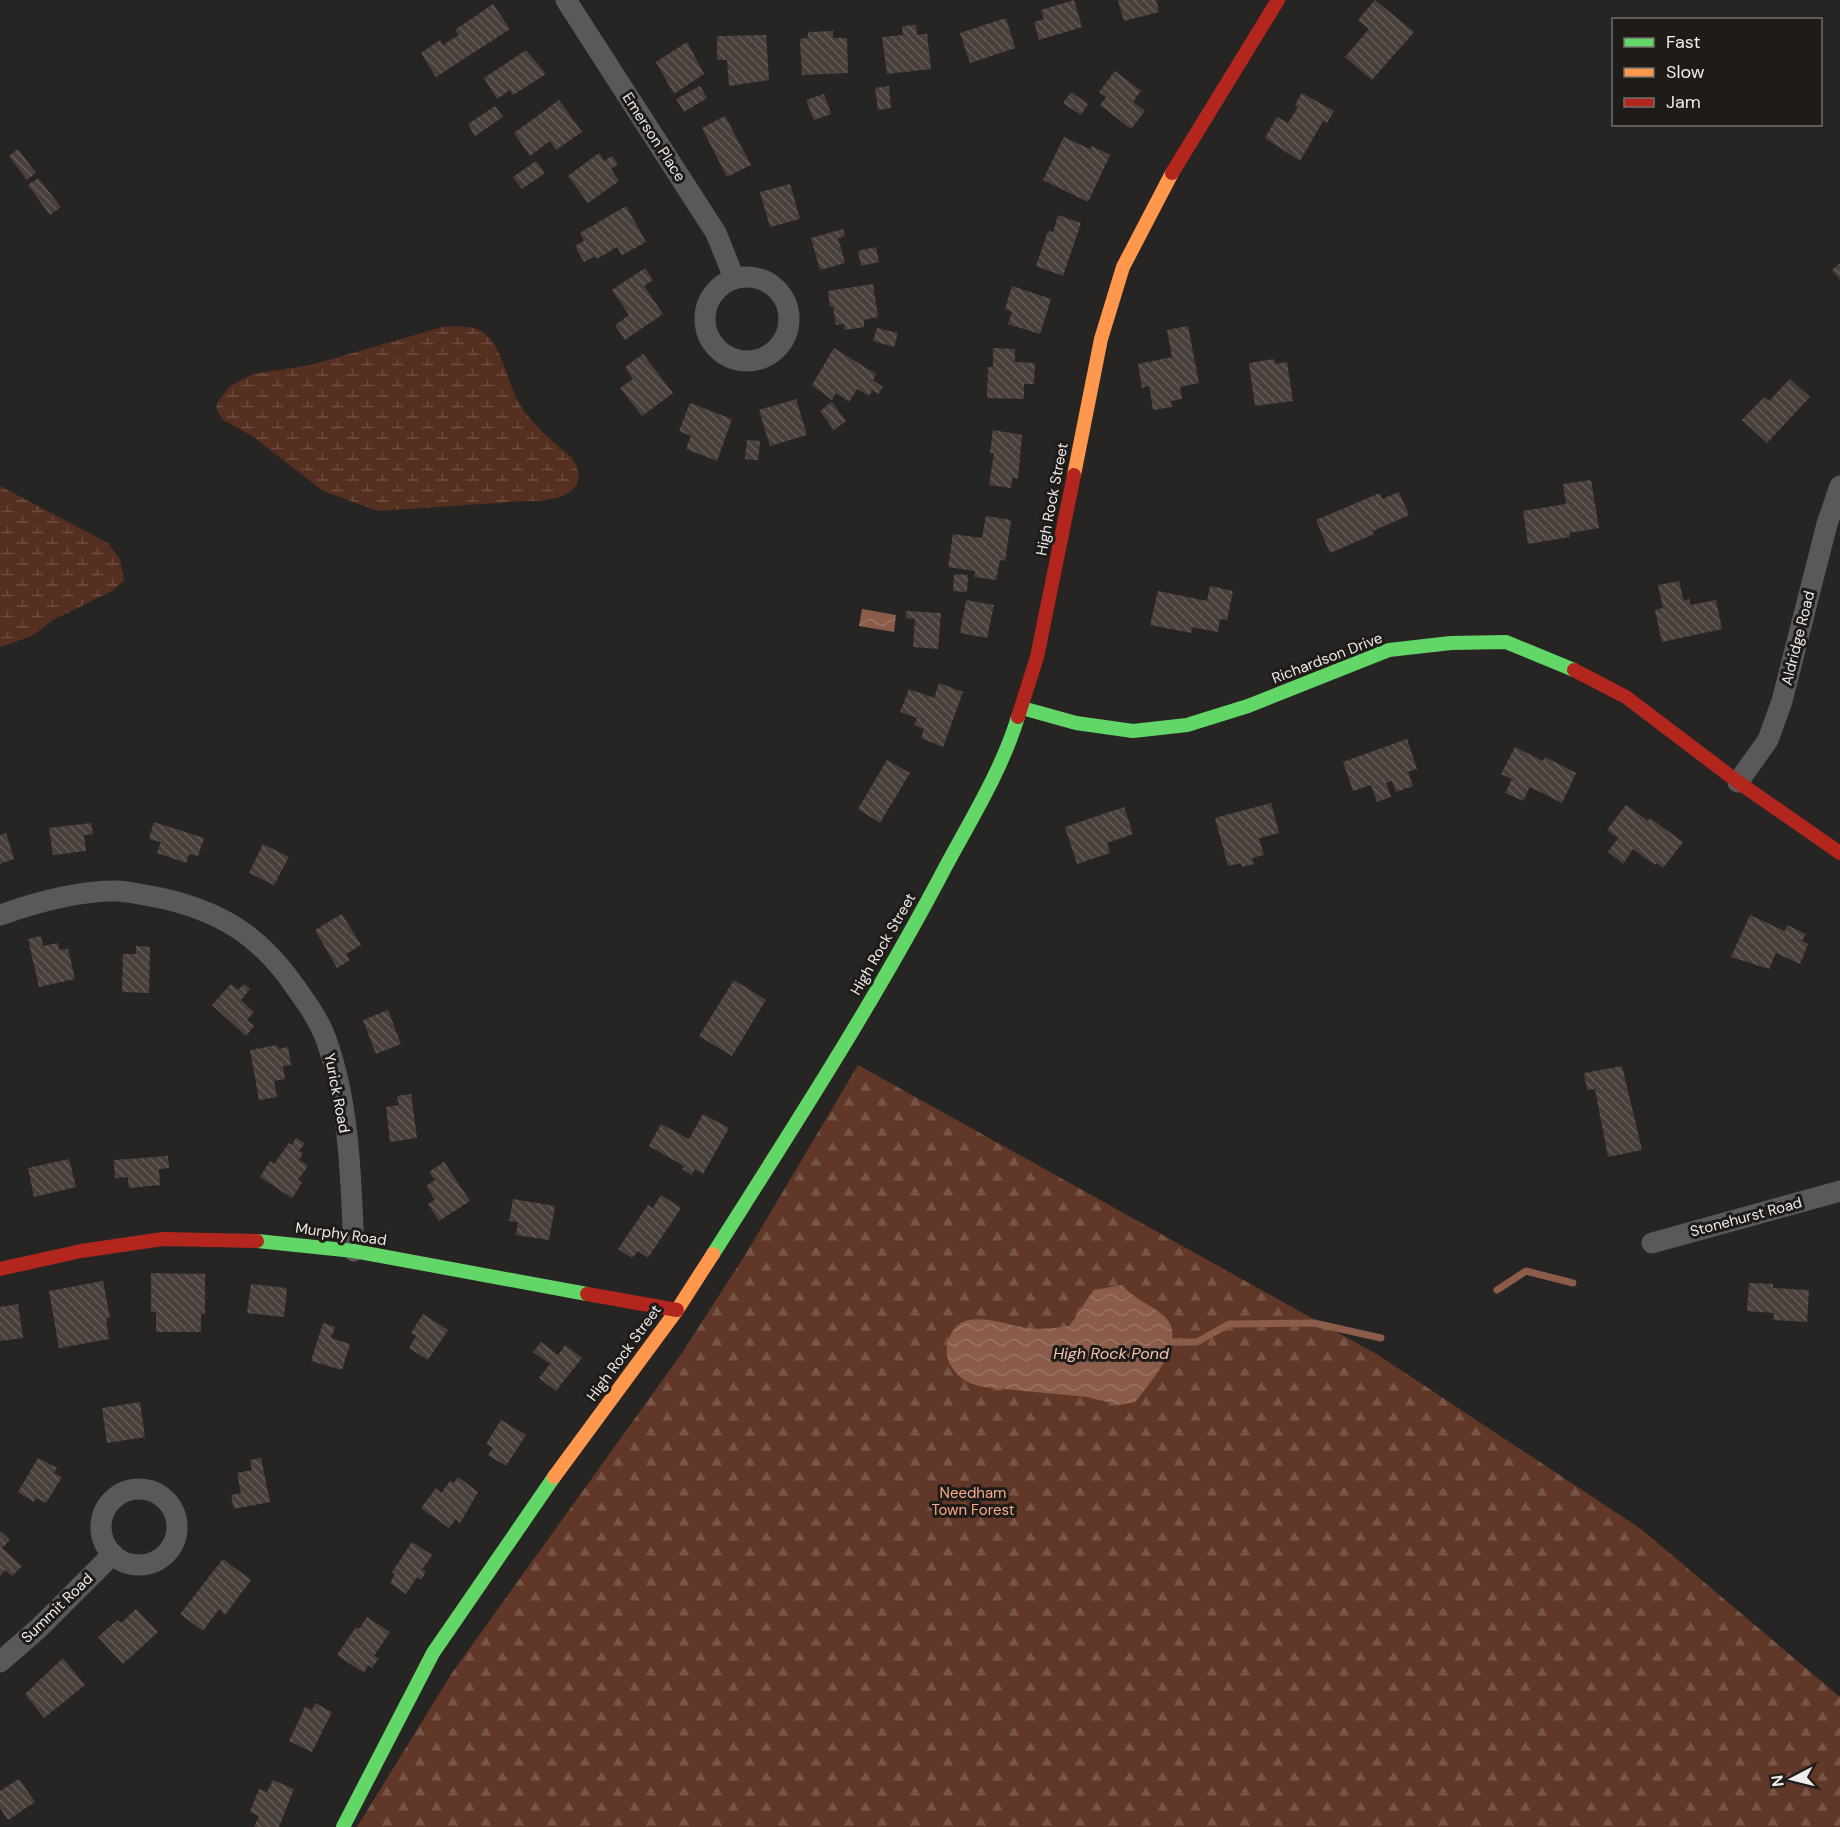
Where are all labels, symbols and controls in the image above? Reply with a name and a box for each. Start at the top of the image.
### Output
legend [1612,18,1822,126]
text: Fast [1666,30,1701,54]
text: Slow [1666,60,1705,84]
street label: Emerson Place [618,89,690,185]
text: Jam [1666,90,1701,114]
street label: High Rock Street [1031,441,1073,557]
street label: Aldridge Road [1777,589,1819,687]
street label: Richardson Drive [1269,628,1385,688]
street label: High Rock Street [846,889,920,999]
street label: Yurick Road [319,1051,355,1135]
street label: Stonehurst Road [1688,1192,1804,1242]
street label: Murphy Road [294,1218,388,1250]
street label: High Rock Street [582,1301,666,1405]
water label: High Rock Pond [1053,1343,1170,1364]
park label: Needham Town Forest [931,1483,1015,1520]
street label: Summit Road [17,1569,97,1647]
north arrow [1762,1749,1822,1809]
text: N [1766,1774,1789,1788]

